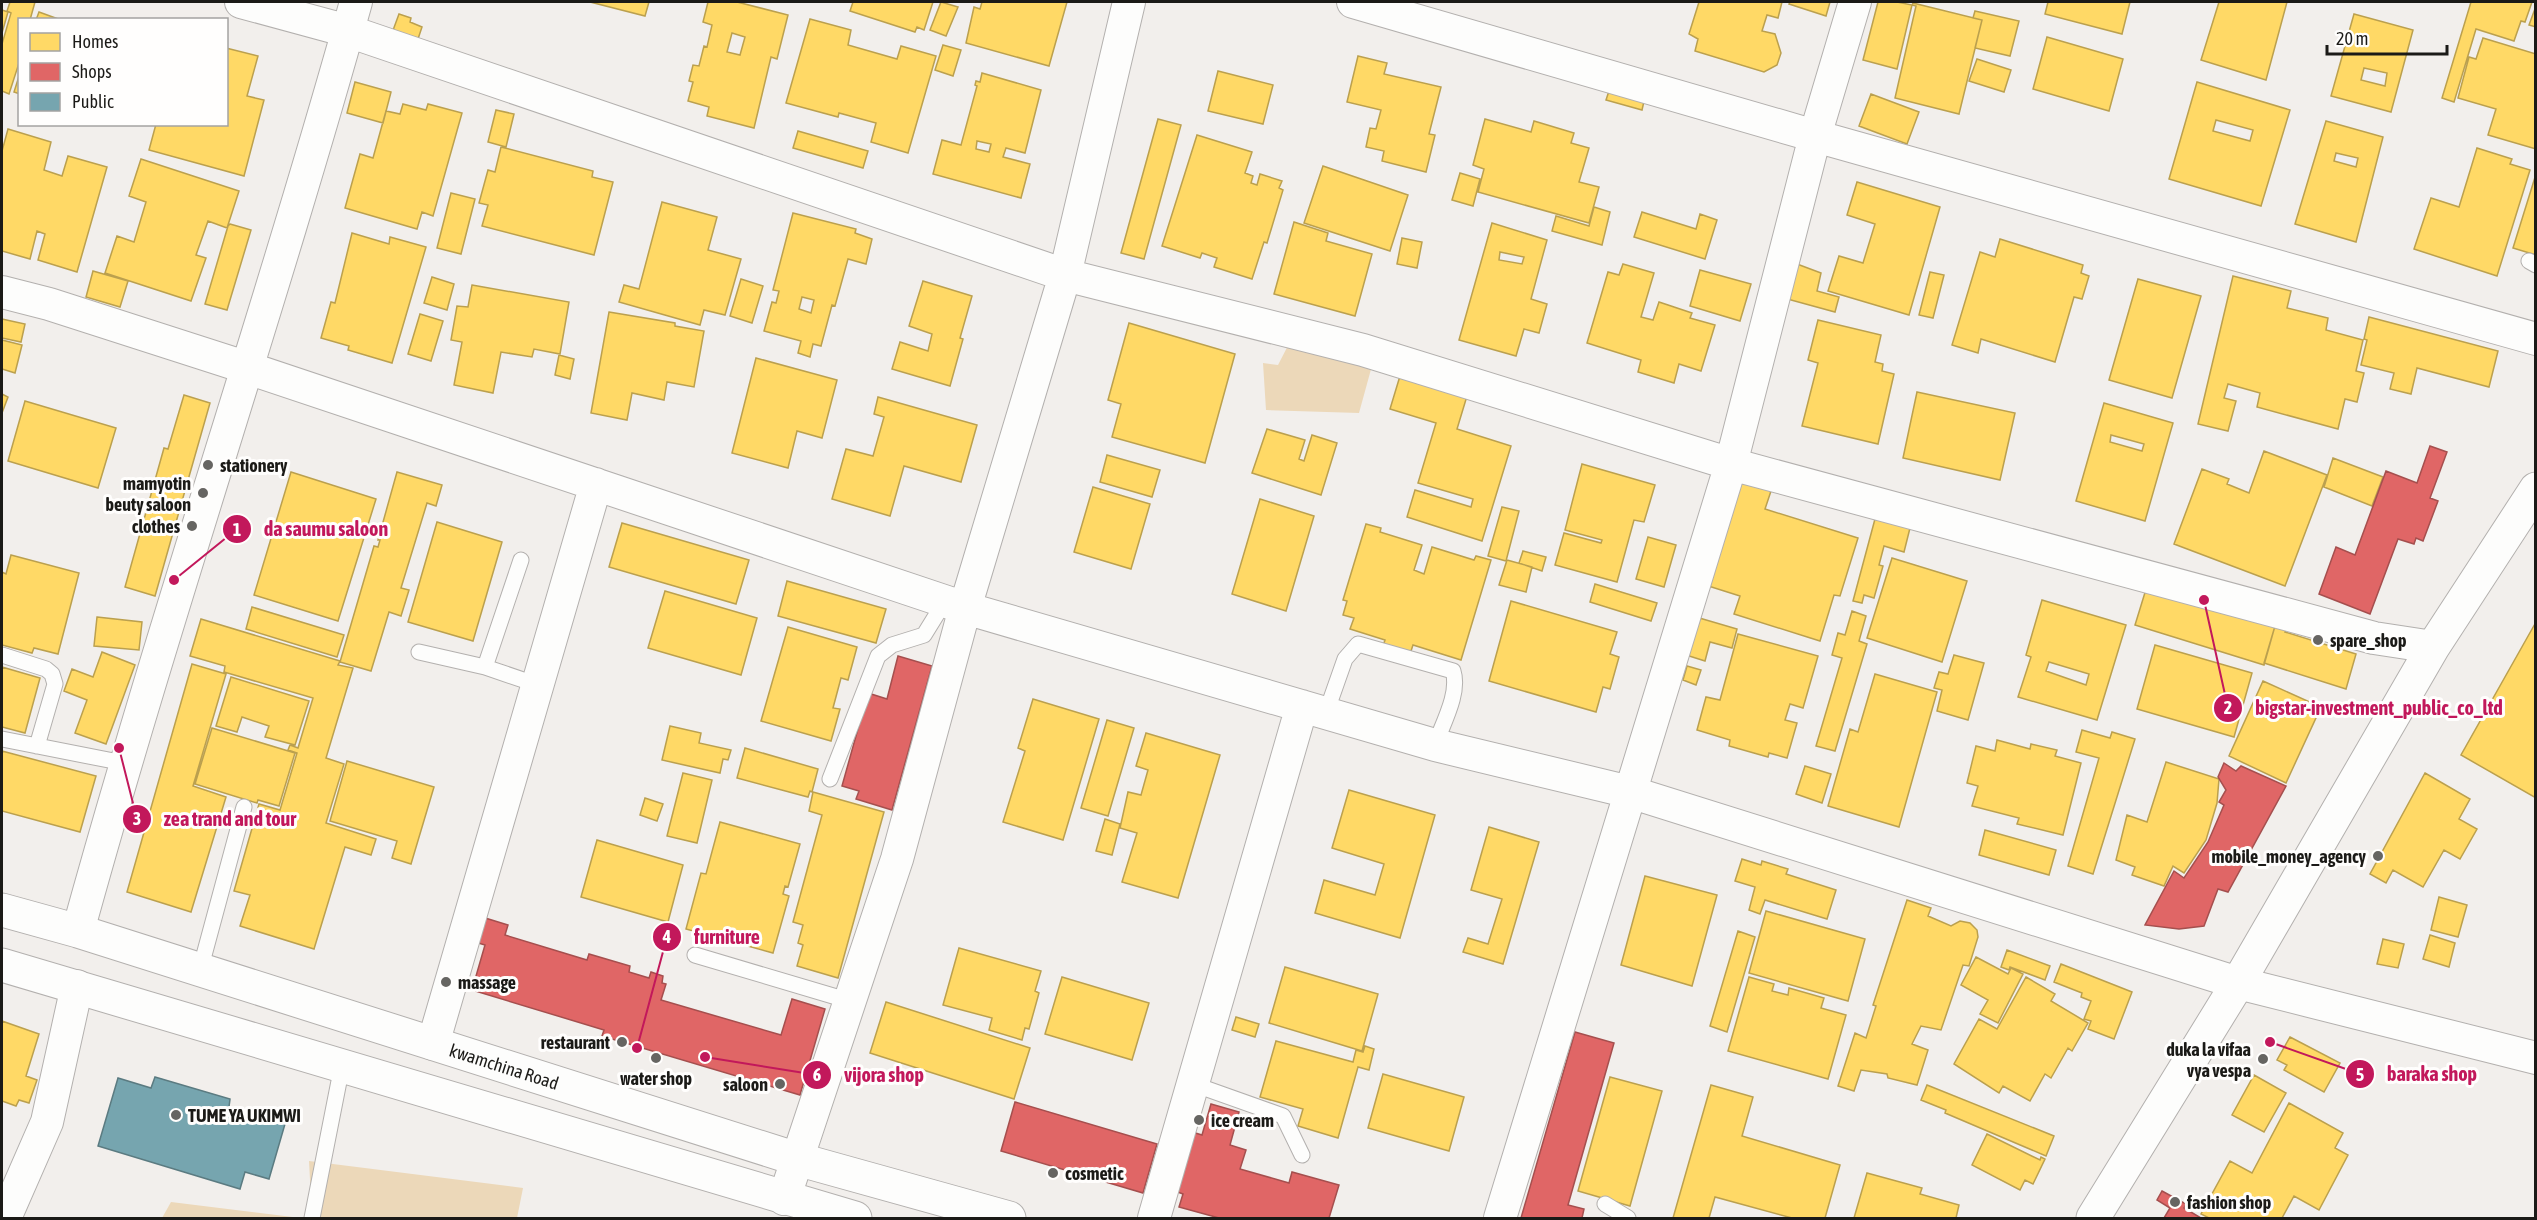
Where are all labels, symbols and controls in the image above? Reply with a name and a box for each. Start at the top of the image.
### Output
legend [18,18,228,126]
scale bar [2327,18,2447,56]
text: 20 m [2336,28,2368,49]
text: Homes [72,31,118,52]
text: Shops [72,61,112,82]
text: Public [72,91,114,112]
place label: stationery [220,455,288,476]
marker: stationery [201,458,215,472]
place label: mamyotin beuty saloon [106,473,191,515]
marker: mamyotin beuty saloon [196,486,210,500]
callout: da saumu saloon [222,510,400,548]
place label: clothes [132,516,181,537]
text: da saumu saloon [264,517,388,540]
marker: clothes [185,519,199,533]
text: 1 [233,519,241,540]
place label: spare_shop [2330,630,2407,651]
marker: spare_shop [2311,633,2325,647]
callout: bigstar-investment_public_co_ltd [2213,689,2515,727]
text: bigstar-investment_public_co_ltd [2255,696,2503,719]
text: 2 [2224,697,2232,718]
callout: zea trand and tour [122,800,309,838]
text: zea trand and tour [164,807,297,830]
text: 3 [133,808,141,829]
place label: mobile_money_agency [2211,846,2367,867]
marker: mobile_money_agency [2371,849,2385,863]
callout: furniture [652,918,772,956]
text: furniture [693,925,760,948]
text: 4 [662,926,671,947]
place label: massage [458,972,516,993]
marker: massage [439,975,453,989]
place label: restaurant [541,1032,611,1053]
marker: restaurant [615,1035,629,1049]
street label: kwamchina Road [447,1039,561,1093]
place label: duka la vifaa vya vespa [2166,1039,2251,1081]
marker: water shop [649,1051,663,1065]
marker: duka la vifaa vya vespa [2256,1052,2270,1066]
callout: baraka shop [2345,1055,2489,1093]
callout: vijora shop [802,1056,936,1094]
text: baraka shop [2387,1062,2477,1085]
text: vijora shop [844,1063,924,1086]
text: 6 [813,1064,821,1085]
text: 5 [2356,1064,2364,1085]
place label: water shop [620,1068,692,1089]
place label: saloon [723,1074,768,1095]
marker: saloon [773,1077,787,1091]
place label: TUME YA UKIMWI [188,1105,301,1126]
marker: TUME YA UKIMWI [169,1108,183,1122]
place label: ice cream [1211,1110,1274,1131]
marker: ice cream [1192,1113,1206,1127]
place label: cosmetic [1065,1163,1124,1184]
marker: cosmetic [1046,1166,1060,1180]
place label: fashion shop [2186,1192,2271,1213]
marker: fashion shop [2168,1195,2182,1209]

